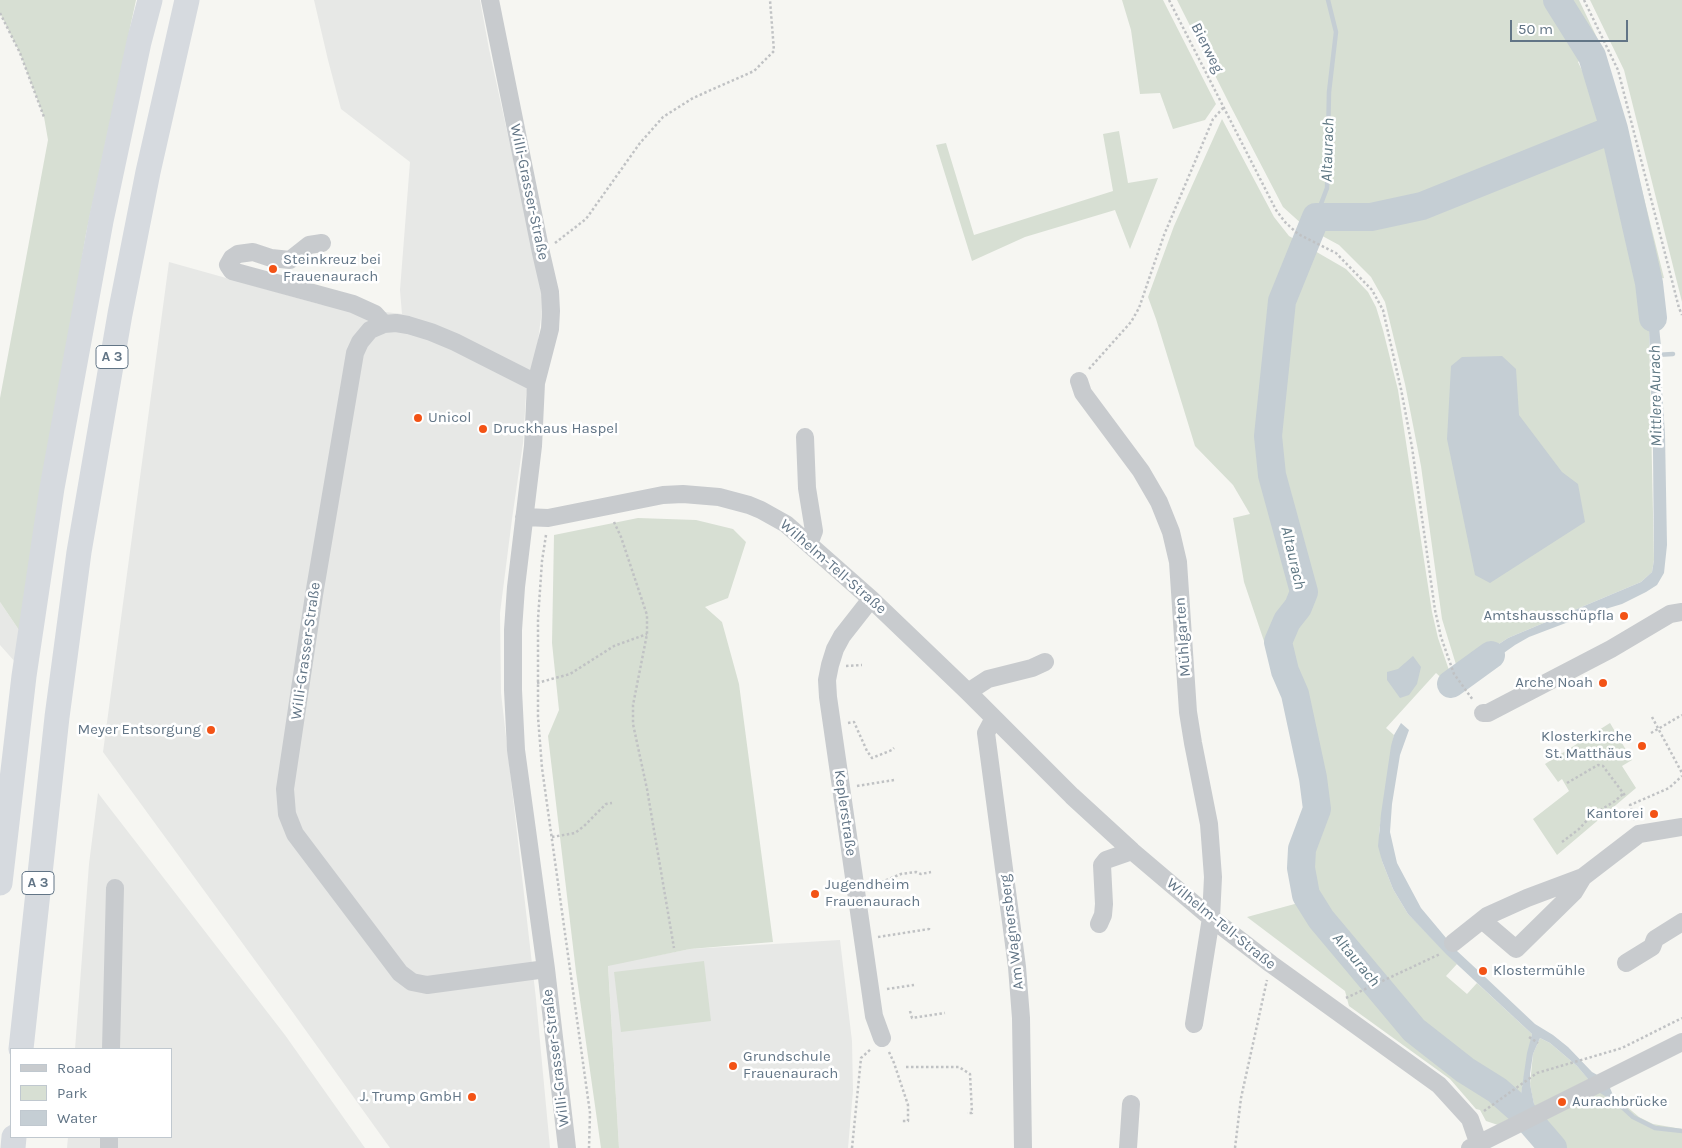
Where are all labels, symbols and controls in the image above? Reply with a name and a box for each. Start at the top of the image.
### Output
scale bar [1512,10,1630,42]
street label: Bierweg [1187,20,1227,76]
text: 50 m [1518,20,1553,38]
water label: Altaurach [1317,118,1339,182]
street label: Willi-Grasser-Straße [506,122,552,262]
place label: Steinkreuz bei Frauenaurach [283,251,381,286]
marker: Steinkreuz bei Frauenaurach [267,263,279,275]
water label: Mittlere Aurach [1646,345,1666,447]
road number: A 3 [96,346,128,368]
place label: Unicol [428,409,471,427]
marker: Unicol [412,412,424,424]
place label: Druckhaus Haspel [493,420,618,438]
marker: Druckhaus Haspel [477,423,489,435]
street label: Wilhelm-Tell-Straße [776,516,890,618]
water label: Altaurach [1276,525,1310,591]
street label: Willi-Grasser-Straße [287,581,325,721]
street label: Mühlgarten [1171,597,1195,677]
place label: Amtshausschüpfla [1483,607,1614,625]
marker: Amtshausschüpfla [1618,610,1630,622]
place label: Arche Noah [1515,674,1593,692]
marker: Arche Noah [1597,677,1609,689]
place label: Meyer Entsorgung [77,721,201,739]
marker: Meyer Entsorgung [205,724,217,736]
place label: Klosterkirche St. Matthäus [1541,728,1632,763]
marker: Klosterkirche St. Matthäus [1636,740,1648,752]
street label: Keplerstraße [830,769,860,857]
place label: Kantorei [1586,805,1644,823]
marker: Kantorei [1648,808,1660,820]
road number: A 3 [22,871,54,894]
street label: Am Wagnersberg [996,873,1028,991]
street label: Wilhelm-Tell-Straße [1163,874,1279,974]
place label: Jugendheim Frauenaurach [825,876,920,911]
marker: Jugendheim Frauenaurach [809,888,821,900]
water label: Altaurach [1328,929,1384,991]
place label: Klostermühle [1493,962,1585,980]
marker: Klostermühle [1477,965,1489,977]
street label: Willi-Grasser-Straße [539,988,573,1128]
legend [10,1048,172,1138]
place label: Grundschule Frauenaurach [743,1048,838,1083]
text: Road [57,1059,92,1077]
marker: Grundschule Frauenaurach [727,1060,739,1072]
text: Park [57,1084,87,1102]
place label: J. Trump GmbH [360,1088,462,1106]
marker: J. Trump GmbH [466,1091,478,1103]
place label: Aurachbrücke [1572,1093,1667,1111]
marker: Aurachbrücke [1556,1096,1568,1108]
text: Water [57,1109,97,1127]

